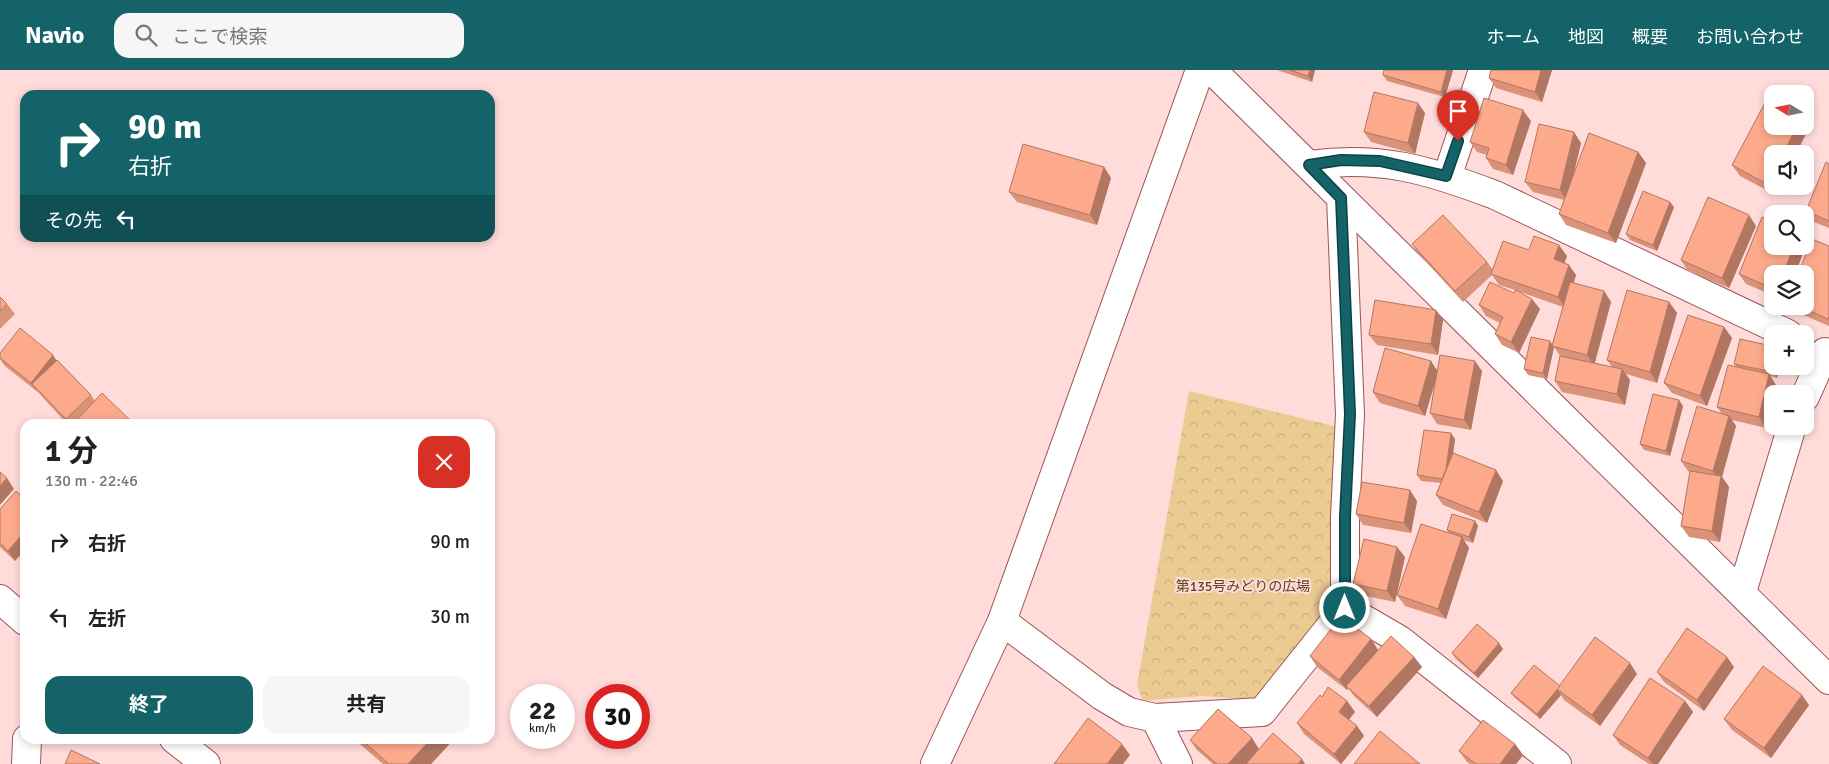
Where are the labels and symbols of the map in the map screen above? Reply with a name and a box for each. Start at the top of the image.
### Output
north arrow [1764,85,1814,135]
pin [1437,90,1479,141]
park label: 第135号みどりの広場 [1176,578,1310,595]
position arrow [1318,581,1370,633]
speed limit sign: 30 [585,684,650,749]

